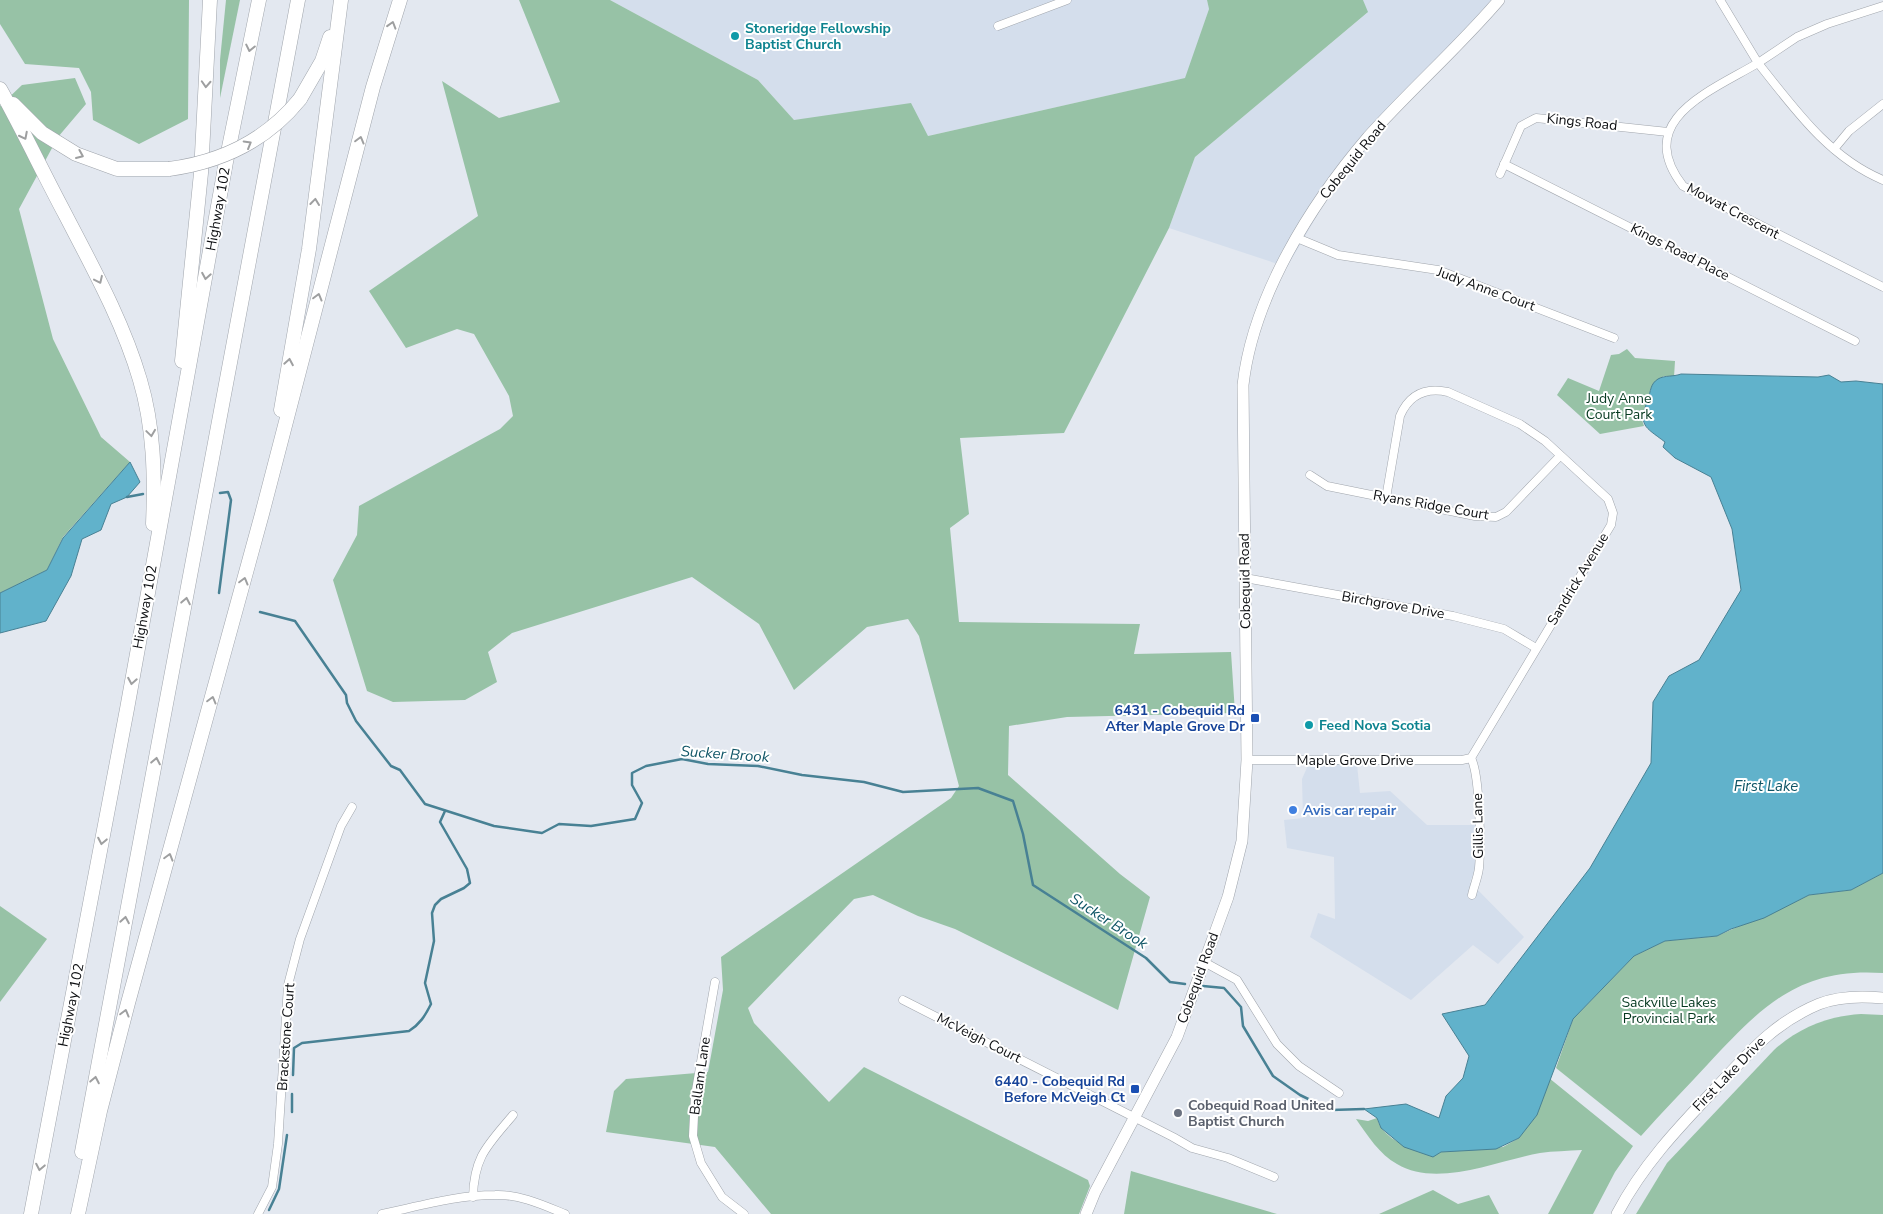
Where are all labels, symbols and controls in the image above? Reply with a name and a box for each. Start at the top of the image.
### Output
place label: Stoneridge Fellowship Baptist Church [745,19,891,54]
one-way arrow [387,21,397,30]
marker: Stoneridge Fellowship Baptist Church [729,30,741,42]
one-way arrow [245,44,256,52]
one-way arrow [201,80,212,88]
street label: Kings Road [1546,109,1618,135]
street label: Cobequid Road [1315,117,1391,203]
one-way arrow [18,130,28,139]
one-way arrow [354,136,364,144]
one-way arrow [243,141,252,151]
one-way arrow [75,149,84,160]
street label: Highway 102 [201,166,235,252]
street label: Mowat Crescent [1683,179,1783,243]
one-way arrow [309,198,320,206]
street label: Kings Road Place [1627,219,1733,285]
street label: Judy Anne Court [1433,262,1538,316]
one-way arrow [201,272,211,281]
one-way arrow [92,275,103,284]
one-way arrow [313,294,323,302]
one-way arrow [283,358,293,367]
park label: Judy Anne Court Park [1586,389,1653,424]
one-way arrow [145,429,155,437]
street label: Ryans Ridge Court [1372,485,1490,525]
street label: Sandrick Avenue [1543,529,1613,629]
street label: Cobequid Road [1235,533,1255,629]
street label: Highway 102 [128,564,162,650]
one-way arrow [238,576,249,585]
street label: Birchgrove Drive [1340,587,1446,623]
one-way arrow [180,597,190,605]
one-way arrow [127,677,137,686]
one-way arrow [206,696,217,705]
place label: 6431 - Cobequid Rd After Maple Grove Dr [1106,701,1246,736]
marker: 6431 - Cobequid Rd After Maple Grove Dr [1249,712,1261,724]
place label: Feed Nova Scotia [1319,716,1431,735]
marker: Feed Nova Scotia [1303,719,1315,731]
water label: Sucker Brook [680,741,770,767]
street label: Maple Grove Drive [1297,751,1413,770]
one-way arrow [150,756,160,765]
water label: First Lake [1734,776,1798,796]
street label: Gillis Lane [1468,793,1488,859]
place label: Avis car repair [1303,801,1397,820]
marker: Avis car repair [1287,804,1299,816]
one-way arrow [98,837,108,846]
one-way arrow [163,853,173,861]
water label: Sucker Brook [1066,888,1152,954]
one-way arrow [119,916,129,925]
street label: Cobequid Road [1173,930,1223,1026]
street label: Highway 102 [54,961,88,1049]
street label: Brackstone Court [273,982,299,1092]
park label: Sackville Lakes Provincial Park [1621,993,1717,1028]
street label: McVeigh Court [933,1009,1025,1068]
one-way arrow [120,1010,130,1018]
street label: First Lake Drive [1688,1032,1770,1116]
street label: Ballam Lane [685,1036,715,1116]
place label: 6440 - Cobequid Rd Before McVeigh Ct [995,1072,1126,1107]
one-way arrow [90,1076,100,1084]
marker: 6440 - Cobequid Rd Before McVeigh Ct [1129,1083,1141,1095]
place label: Cobequid Road United Baptist Church [1188,1096,1334,1131]
marker: Cobequid Road United Baptist Church [1172,1107,1184,1119]
one-way arrow [35,1163,46,1171]

